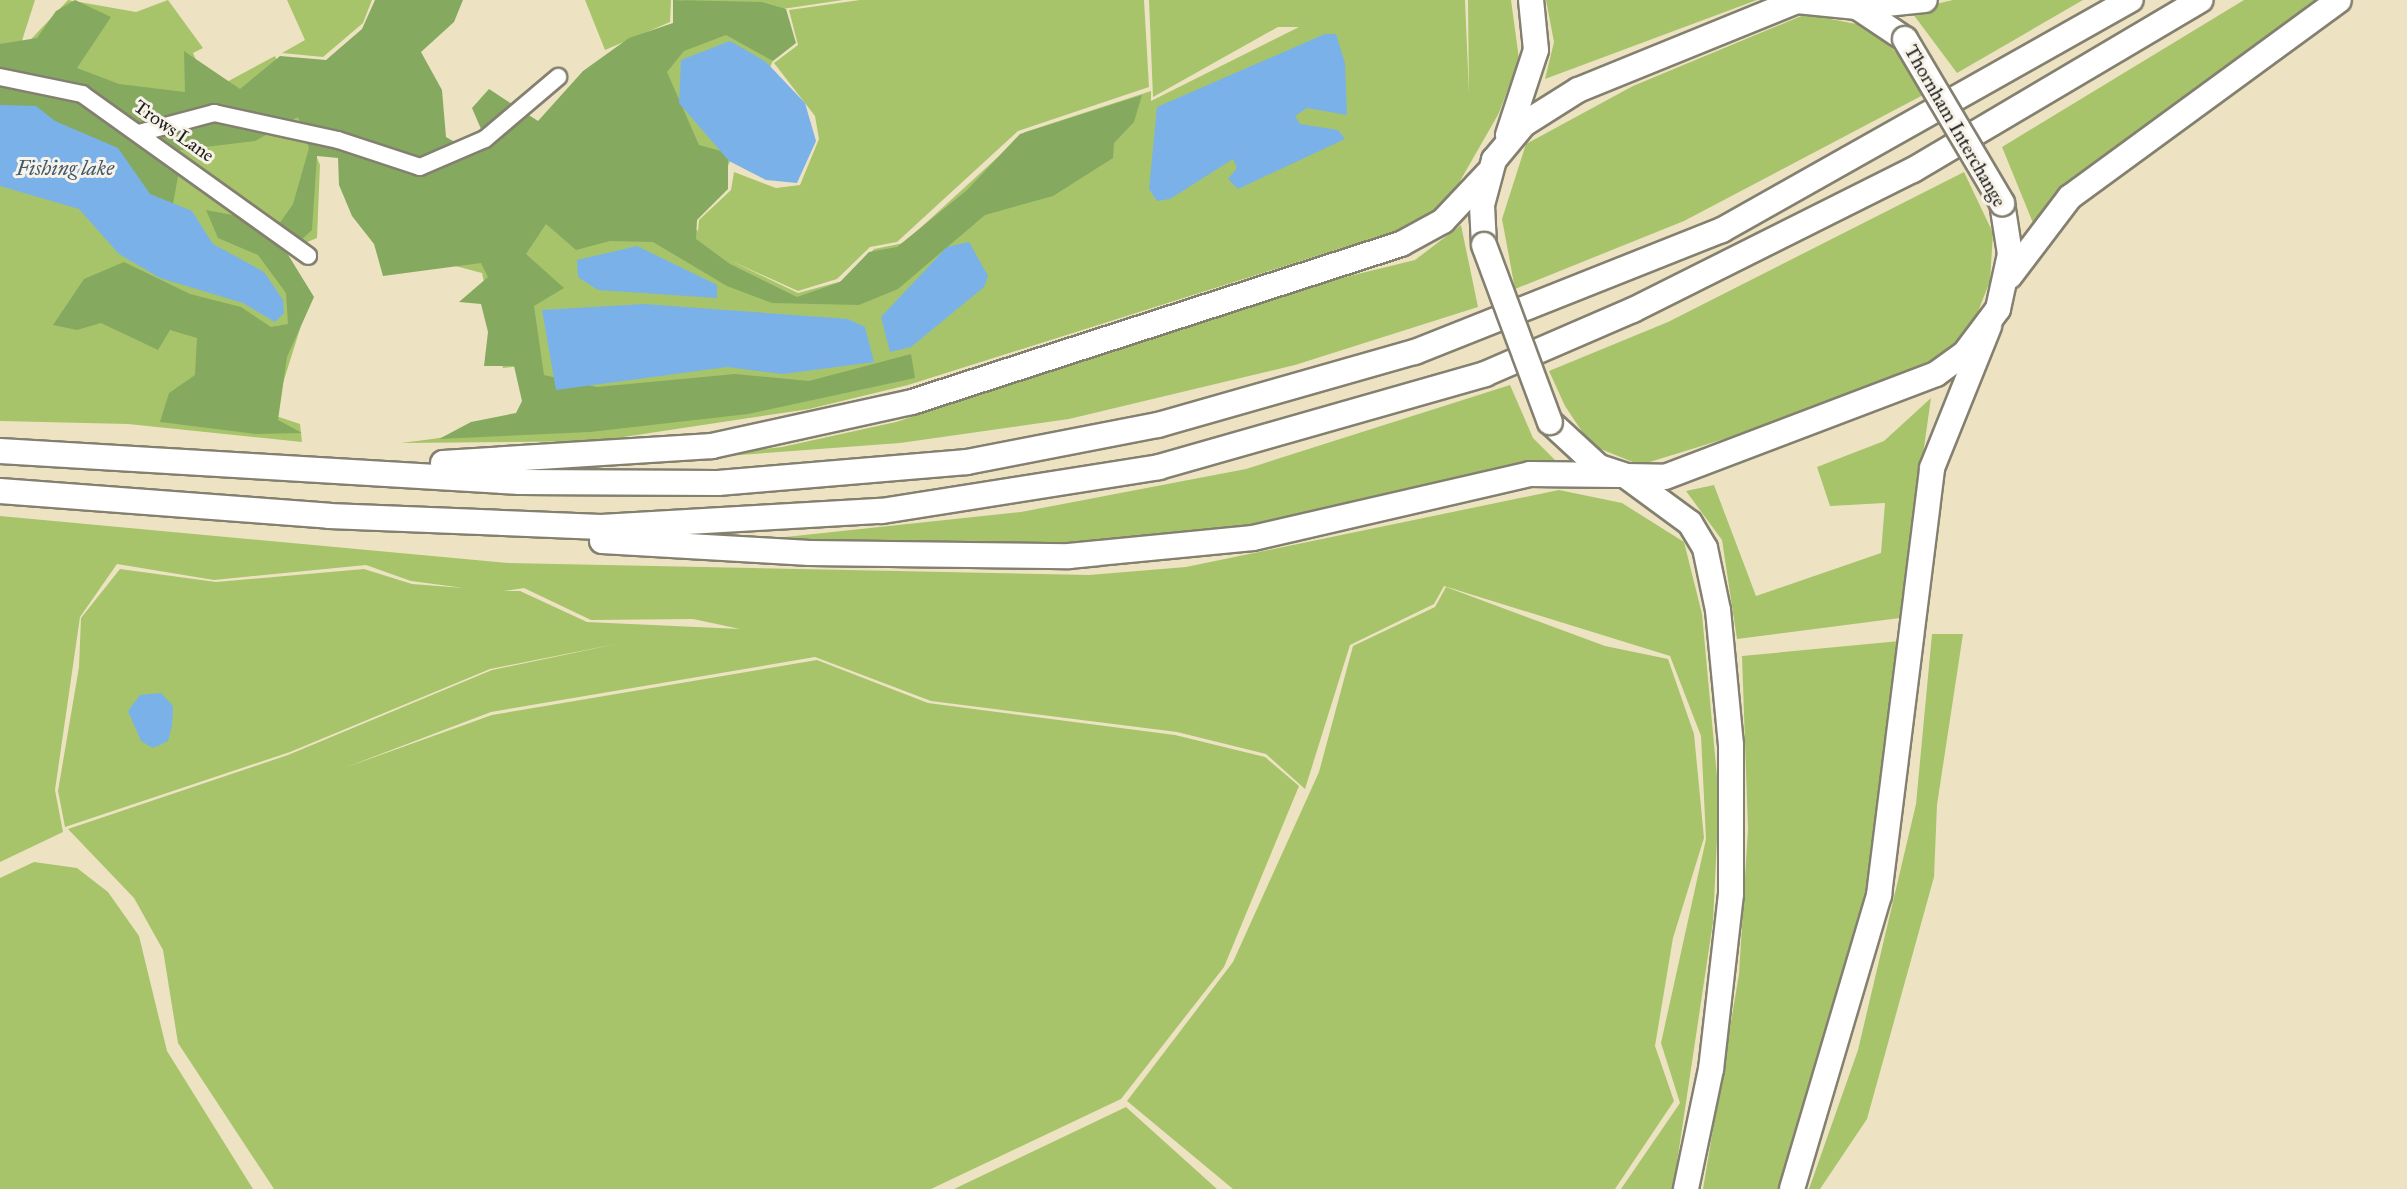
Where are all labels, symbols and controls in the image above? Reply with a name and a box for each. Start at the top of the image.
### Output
street label: Thornham Interchange [1899,41,2011,211]
street label: Trows Lane [129,95,219,167]
water label: Fishing lake [16,155,114,181]

